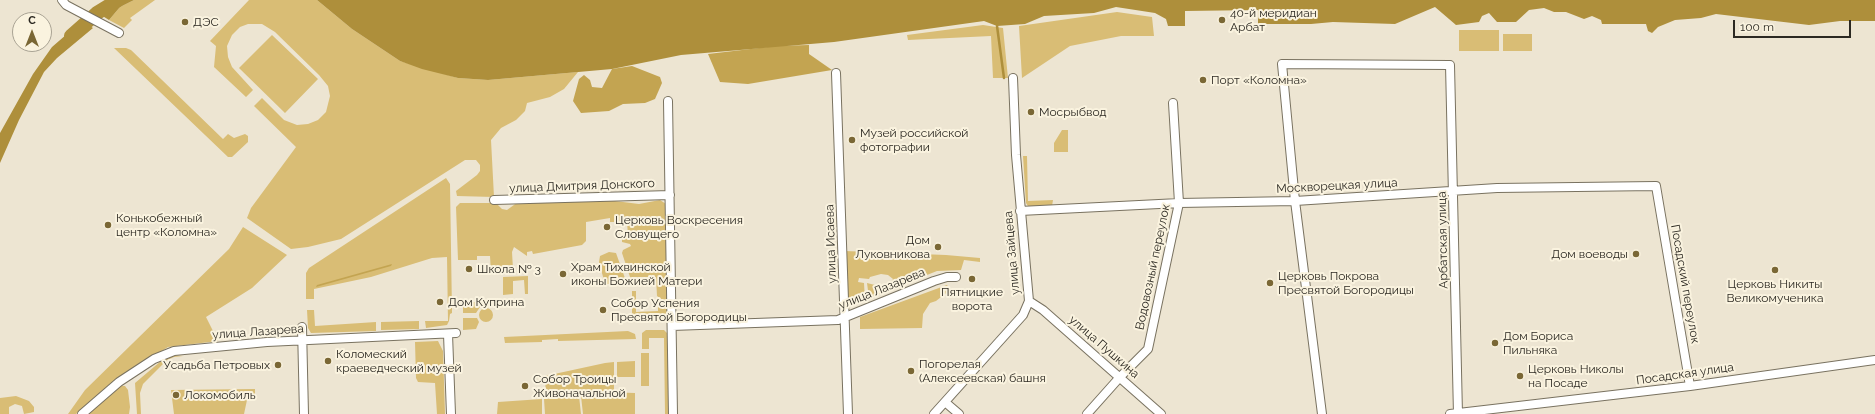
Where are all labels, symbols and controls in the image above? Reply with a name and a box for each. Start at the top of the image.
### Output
place label: 40-й меридиан Арбат [1230,6,1317,34]
north arrow [12,12,52,52]
scale bar [1735,12,1853,38]
text: С [28,14,36,27]
place label: ДЭС [193,15,219,29]
marker: 40-й меридиан Арбат [1217,15,1227,25]
marker: ДЭС [180,17,190,27]
text: 100 m [1740,20,1774,34]
place label: Порт «Коломна» [1211,73,1307,87]
marker: Порт «Коломна» [1198,75,1208,85]
place label: Мосрыбвод [1039,105,1107,119]
marker: Мосрыбвод [1026,107,1036,117]
place label: Музей российской фотографии [860,126,968,154]
marker: Музей российской фотографии [847,135,857,145]
street label: улица Дмитрия Донского [509,176,655,196]
street label: Москворецкая улица [1276,176,1398,196]
street label: Арбатская улица [1435,191,1451,289]
street label: Водовозный переулок [1133,203,1173,331]
street label: улица Исаева [822,204,840,284]
street label: улица Зайцева [1001,210,1023,296]
place label: Конькобежный центр «Коломна» [116,211,217,239]
place label: Церковь Воскресения Словущего [615,213,743,241]
marker: Конькобежный центр «Коломна» [103,220,113,230]
marker: Церковь Воскресения Словущего [602,222,612,232]
street label: Посадский переулок [1667,223,1703,345]
place label: Дом Луковникова [855,233,930,261]
marker: Дом Луковникова [933,242,943,252]
place label: Дом воеводы [1551,247,1628,261]
marker: Дом воеводы [1631,249,1641,259]
place label: Храм Тихвинской иконы Божией Матери [571,260,702,288]
place label: Школа № 3 [477,262,541,276]
marker: Школа № 3 [464,264,474,274]
street label: улица Лазарева [837,265,927,313]
marker: Церковь Никиты Великомученика [1770,265,1780,275]
marker: Храм Тихвинской иконы Божией Матери [558,269,568,279]
place label: Церковь Покрова Пресвятой Богородицы [1278,269,1414,297]
marker: Пятницкие ворота [967,274,977,284]
place label: Церковь Никиты Великомученика [1726,277,1824,305]
marker: Церковь Покрова Пресвятой Богородицы [1265,278,1275,288]
place label: Пятницкие ворота [941,285,1003,313]
place label: Дом Куприна [448,295,524,309]
place label: Собор Успения Пресвятой Богородицы [611,296,747,324]
marker: Дом Куприна [435,297,445,307]
marker: Собор Успения Пресвятой Богородицы [598,305,608,315]
street label: улица Пушкина [1066,313,1142,381]
street label: улица Лазарева [212,322,304,342]
place label: Дом Бориса Пильняка [1503,329,1573,357]
marker: Дом Бориса Пильняка [1490,338,1500,348]
place label: Коломеский краеведческий музей [336,347,462,375]
marker: Коломеский краеведческий музей [323,356,333,366]
place label: Погорелая (Алексеевская) башня [919,357,1046,385]
place label: Усадьба Петровых [163,358,270,372]
marker: Усадьба Петровых [273,360,283,370]
street label: Посадская улица [1635,360,1735,388]
place label: Церковь Николы на Посаде [1528,362,1624,390]
marker: Погорелая (Алексеевская) башня [906,366,916,376]
marker: Церковь Николы на Посаде [1515,371,1525,381]
place label: Собор Троицы Живоначальной [533,372,626,400]
marker: Собор Троицы Живоначальной [520,381,530,391]
place label: Локомобиль [184,388,256,402]
marker: Локомобиль [171,390,181,400]

